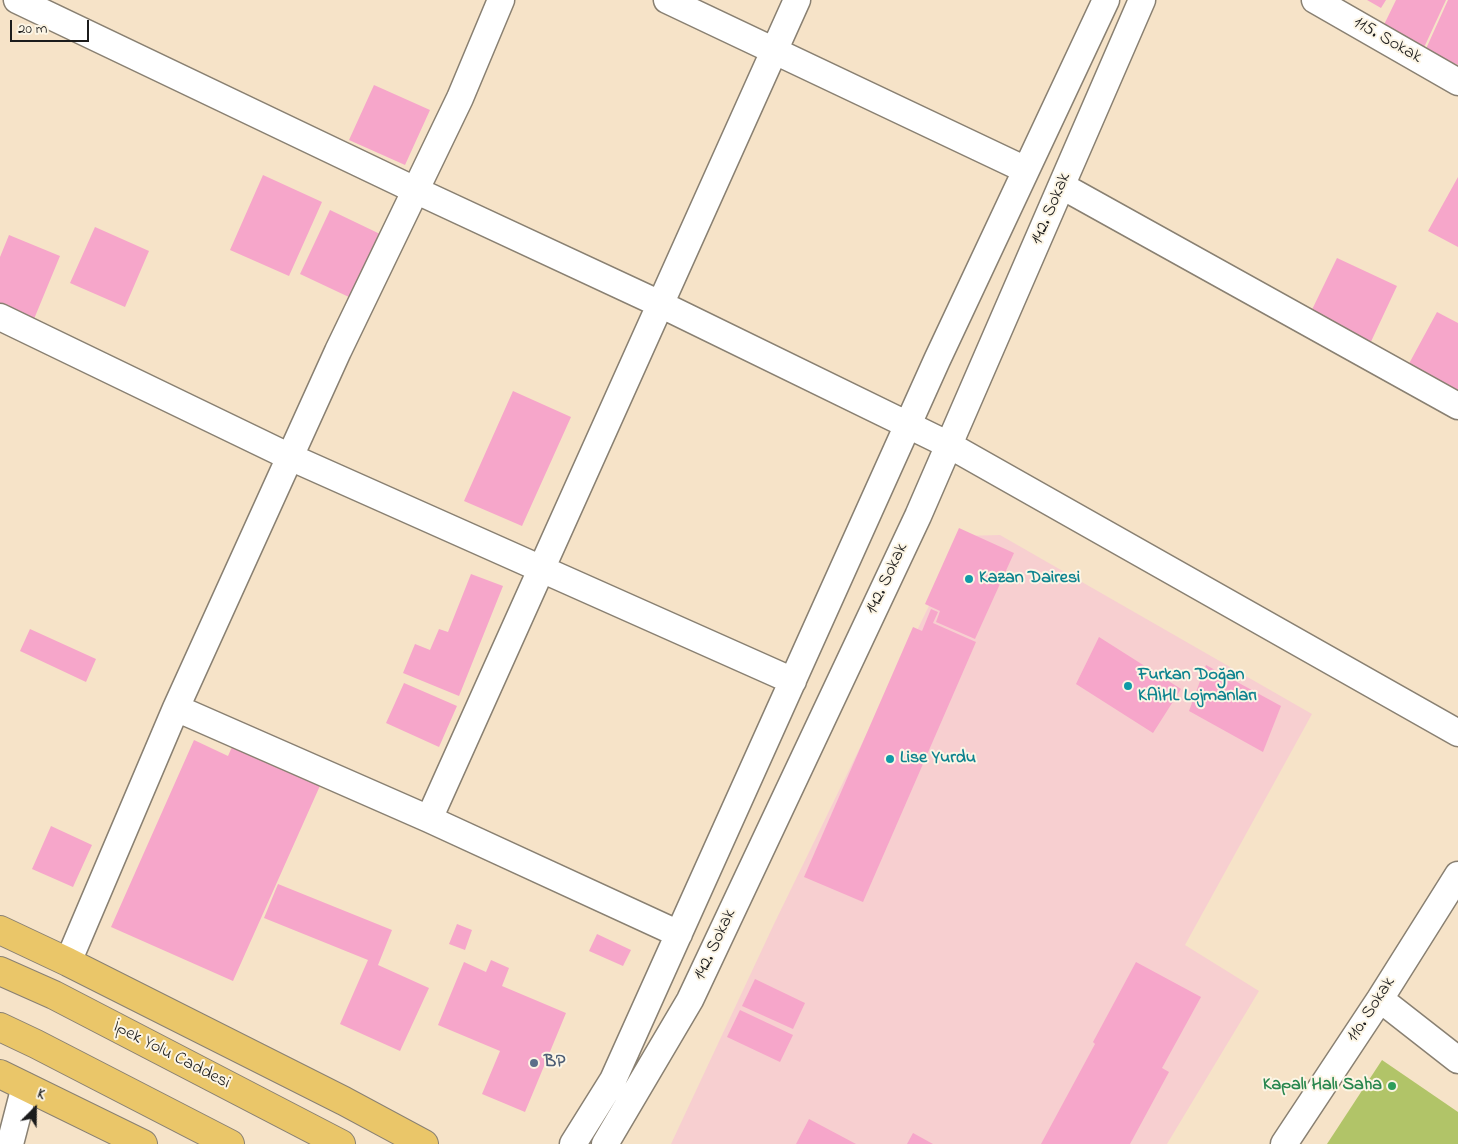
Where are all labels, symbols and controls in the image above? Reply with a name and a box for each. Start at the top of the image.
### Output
scale bar [12,10,91,42]
street label: 115. Sokak [1349,13,1425,69]
text: 20 m [18,18,47,40]
street label: 142. Sokak [1027,170,1077,248]
street label: 142. Sokak [862,540,914,618]
place label: Kazan Dairesi [979,568,1080,590]
marker: Kazan Dairesi [963,573,975,585]
place label: Furkan Doğan KAİHL Lojmanları [1138,665,1257,708]
marker: Furkan Doğan KAİHL Lojmanları [1122,680,1134,692]
place label: Lise Yurdu [900,748,976,770]
marker: Lise Yurdu [884,753,896,765]
street label: 142. Sokak [690,906,742,984]
street label: 110. Sokak [1343,973,1401,1047]
street label: İpek Yolu Caddesi [109,1017,233,1095]
place label: BP [544,1052,565,1074]
marker: BP [528,1057,540,1069]
place label: Kapalı Halı Saha [1263,1075,1382,1097]
marker: Kapalı Halı Saha [1386,1080,1398,1092]
north arrow [10,1084,60,1134]
text: K [34,1084,48,1106]

